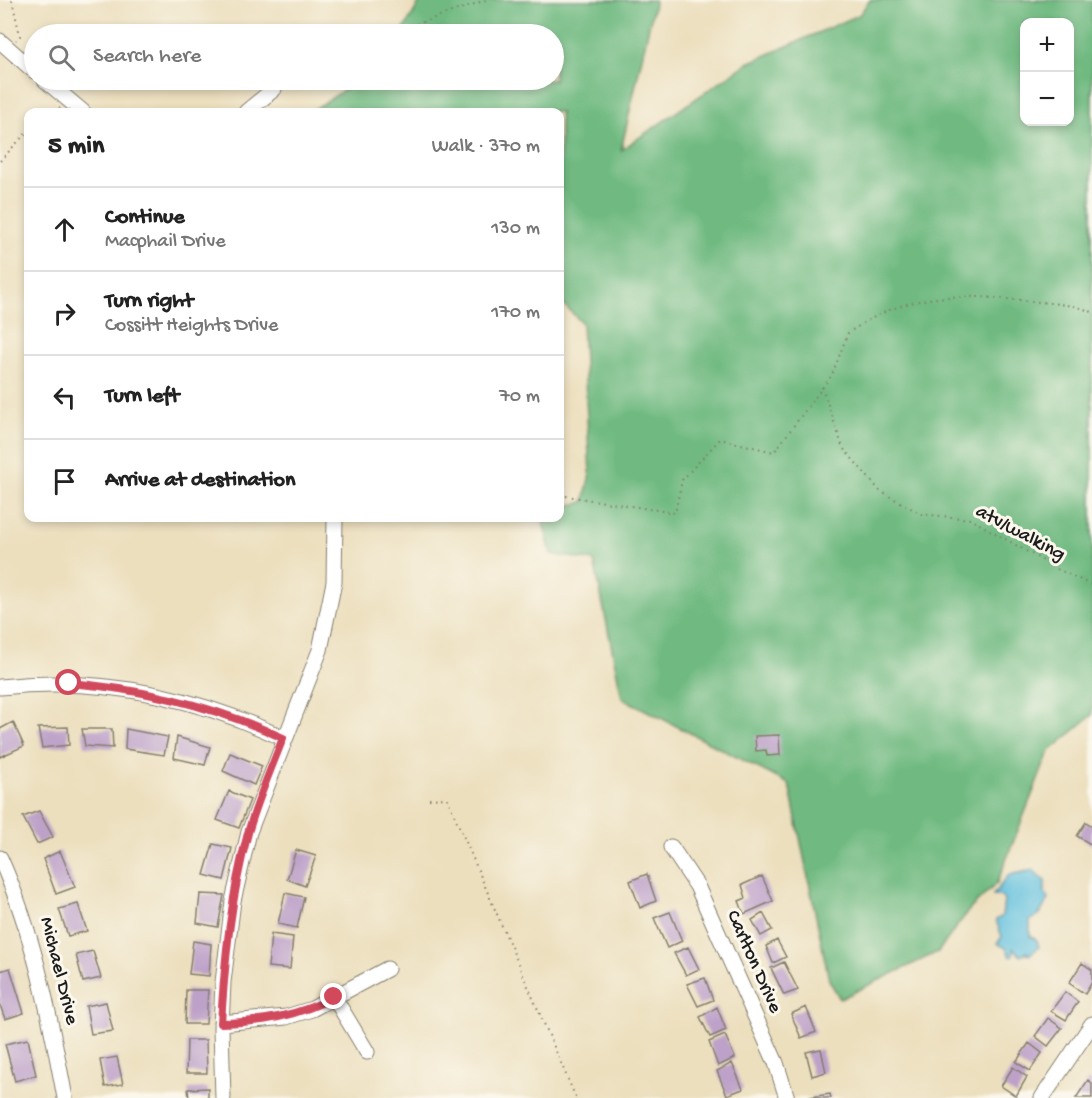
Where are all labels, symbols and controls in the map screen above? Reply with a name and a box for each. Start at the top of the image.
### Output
map controls [1020,18,1074,126]
button: + [1020,18,1074,72]
search box [24,24,564,90]
icon: search [45,41,78,74]
text: Search here [93,44,201,70]
button: − [1020,72,1074,126]
text: 5 min [48,132,104,163]
text: Walk · 370 m [432,136,540,159]
text: Continue [105,205,185,231]
icon: ahead [48,213,81,246]
text: 130 m [491,218,540,241]
text: Macphail Drive [105,231,226,254]
text: Turn right [105,289,193,315]
icon: right [48,297,81,330]
text: 170 m [491,302,540,325]
text: Cossitt Heights Drive [105,315,278,338]
icon: left [48,381,81,414]
text: Turn left [105,384,179,410]
text: 70 m [499,386,540,409]
icon: arrive [48,465,81,498]
text: Arrive at destination [105,468,295,494]
street label: atv/walking [971,501,1069,567]
route start [55,669,81,695]
street label: Carlton Drive [720,907,786,1017]
street label: Michael Drive [34,915,83,1028]
route end [320,983,346,1009]

